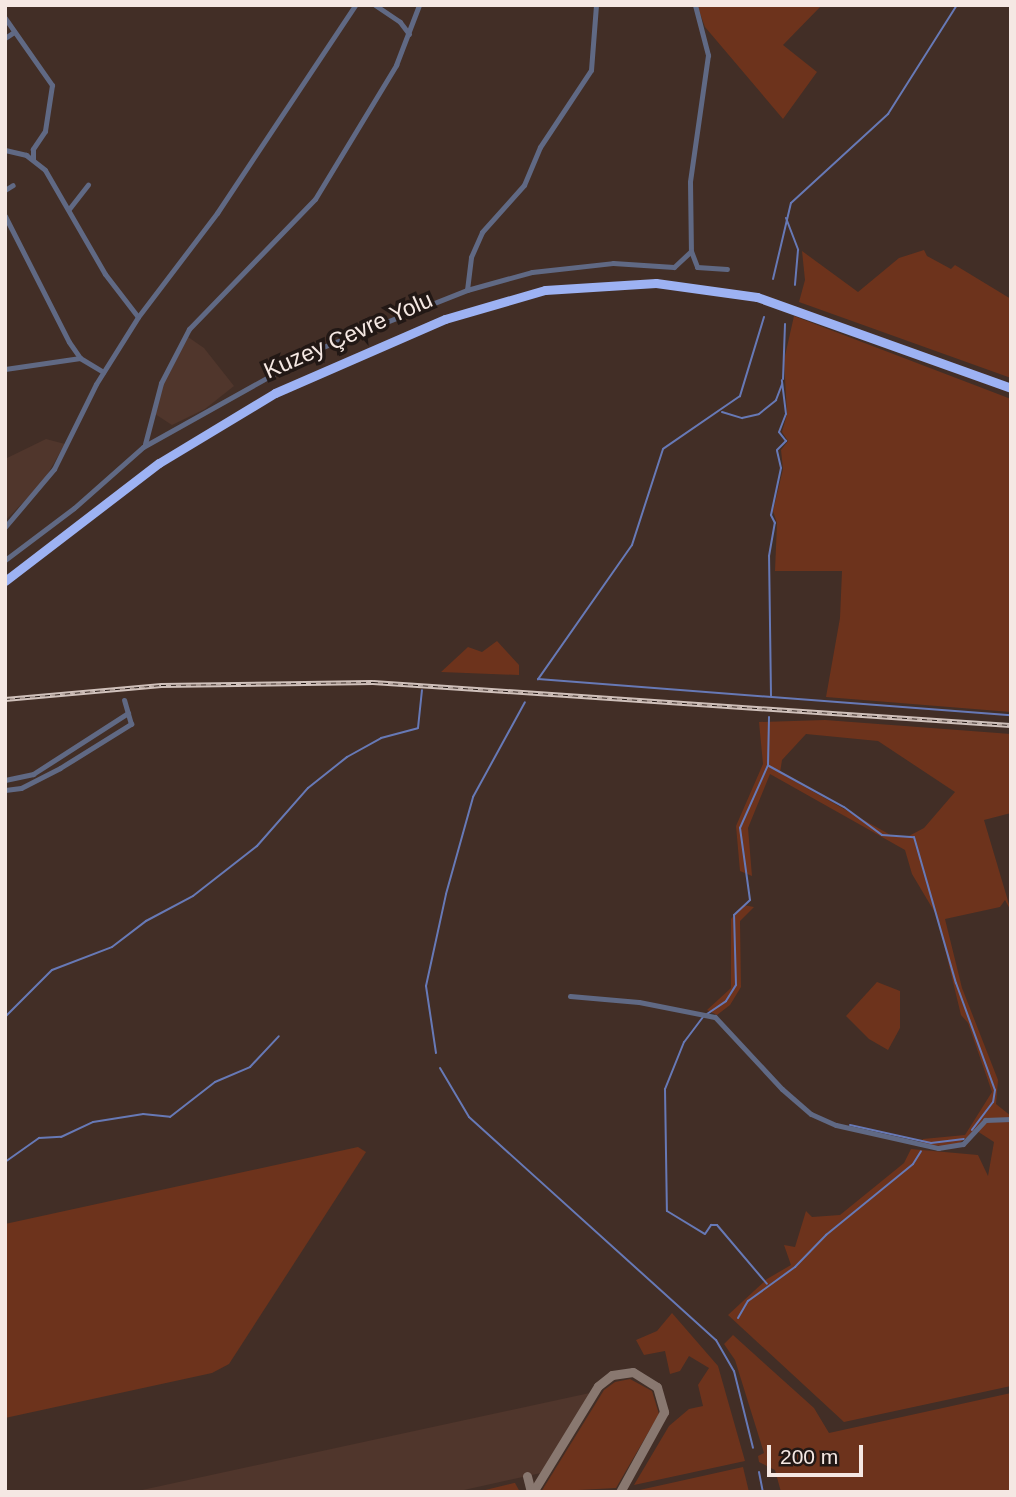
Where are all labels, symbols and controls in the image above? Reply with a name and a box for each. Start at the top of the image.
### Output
street label: Kuzey Çevre Yolu [259,285,437,385]
scale bar [771,1430,867,1474]
text: 200 m [780,1445,838,1468]

